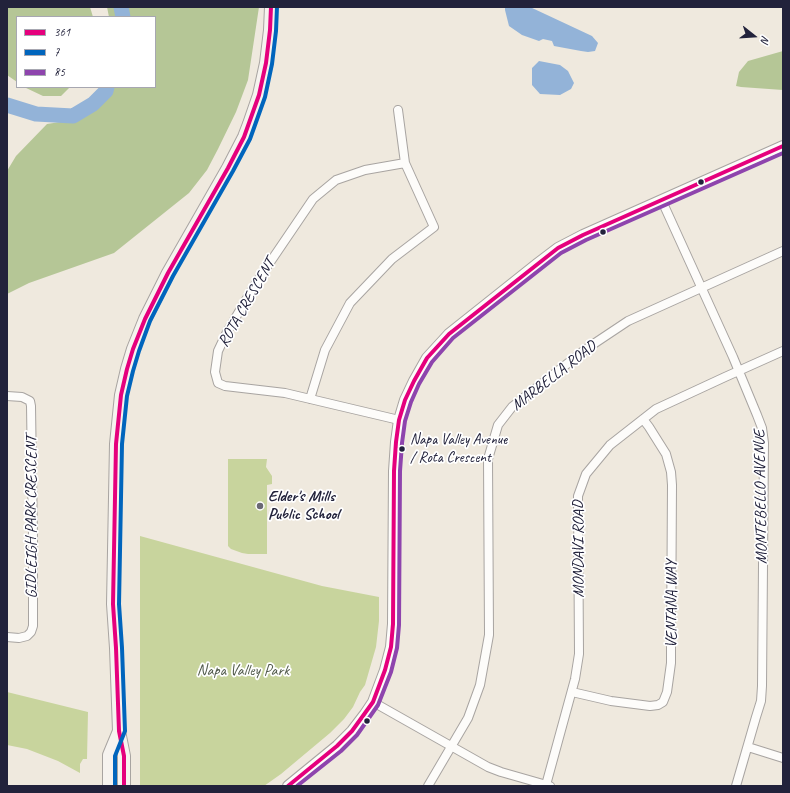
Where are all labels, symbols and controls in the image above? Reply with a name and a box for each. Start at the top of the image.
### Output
legend [16,16,156,88]
north arrow [734,16,774,56]
text: 361 [54,24,70,40]
text: N [758,34,773,45]
text: 7 [54,44,59,60]
text: 85 [54,64,65,80]
unlabelled marker [696,177,706,187]
unlabelled marker [598,227,608,237]
street label: ROTA CRESCENT [214,256,280,350]
street label: MARBELLA ROAD [508,337,600,415]
street label: MONTEBELLO AVENUE [750,430,772,564]
place label: Napa Valley Avenue / Rota Crescent [410,431,507,466]
street label: GIDLEIGH PARK CRESCENT [22,435,42,599]
marker: Napa Valley Avenue / Rota Crescent [397,444,407,454]
place label: Elder's Mills Public School [268,487,339,525]
marker: Elder's Mills Public School [255,501,265,511]
street label: MONDAVI ROAD [569,501,589,597]
street label: VENTANA WAY [662,560,682,648]
park label: Napa Valley Park [197,661,289,681]
unlabelled marker [362,716,372,726]

